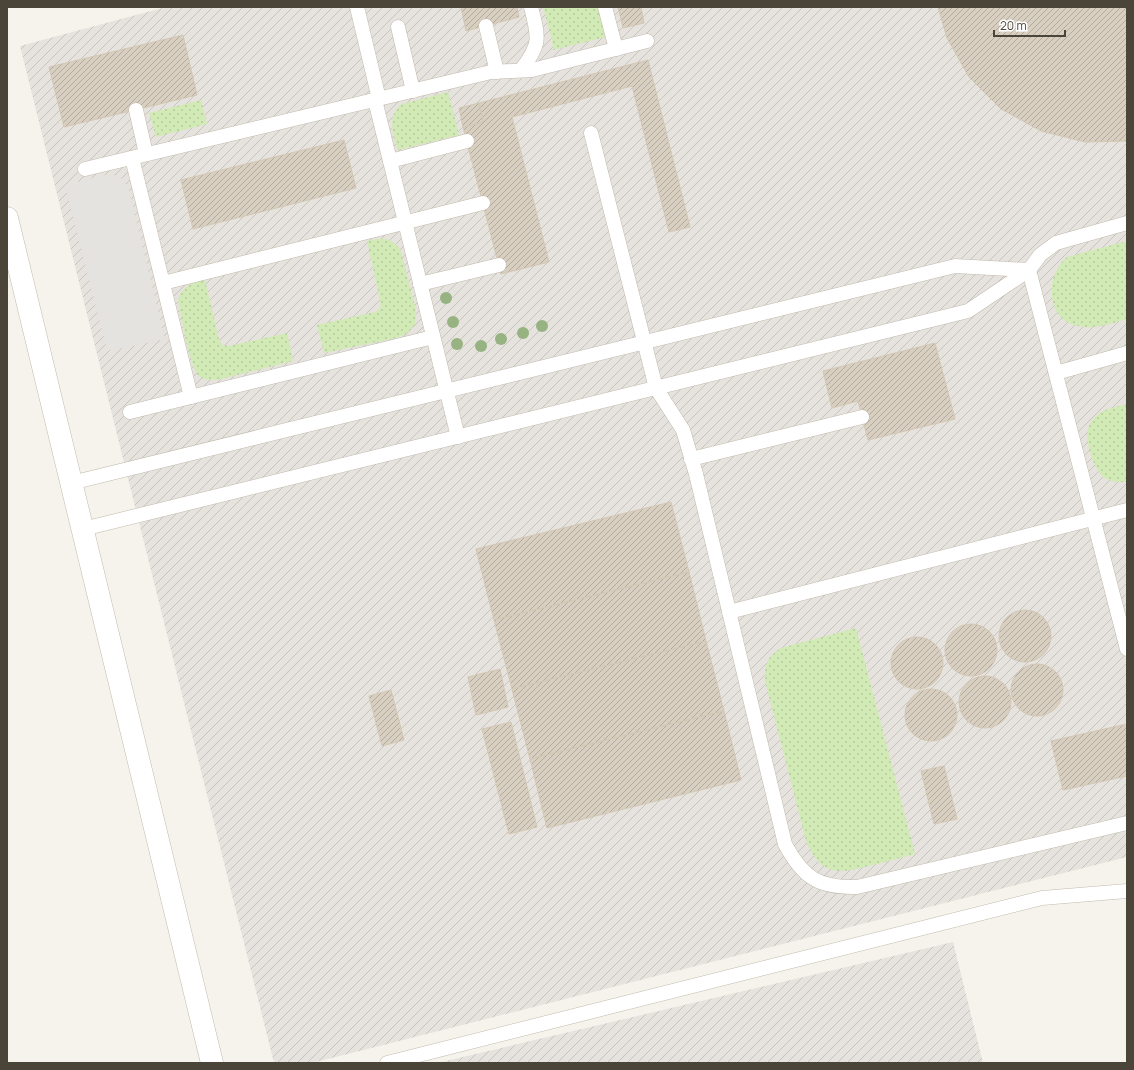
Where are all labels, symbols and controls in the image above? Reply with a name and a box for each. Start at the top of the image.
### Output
scale bar [994,12,1065,38]
text: 20 m [1000,17,1027,34]

